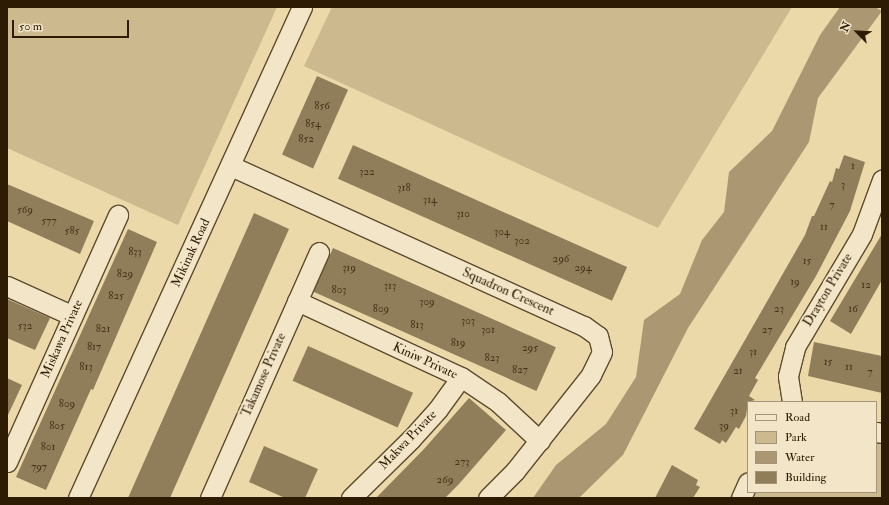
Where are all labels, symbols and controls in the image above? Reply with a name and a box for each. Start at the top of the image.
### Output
scale bar [14,12,131,38]
north arrow [837,12,877,52]
text: 50 m [19,19,42,34]
text: N [838,20,854,34]
house number: 856 [314,99,330,113]
house number: 854 [305,117,321,131]
house number: 852 [298,132,314,146]
house number: 1 [851,159,855,173]
house number: 322 [359,165,375,179]
house number: 3 [841,178,845,192]
house number: 318 [397,181,411,195]
house number: 314 [423,193,437,207]
house number: 7 [829,198,835,212]
house number: 569 [17,203,33,217]
house number: 310 [456,207,470,221]
house number: 577 [42,214,56,228]
street label: Mikinak Road [168,216,214,290]
house number: 11 [820,220,828,234]
house number: 585 [65,224,79,238]
house number: 304 [494,225,510,239]
house number: 302 [514,234,530,248]
house number: 833 [128,245,142,259]
street label: Drayton Private [800,251,856,329]
house number: 296 [553,252,569,266]
house number: 15 [803,254,811,268]
house number: 319 [342,261,356,275]
house number: 294 [574,261,592,275]
street label: Squadron Crescent [460,265,556,319]
house number: 829 [117,267,133,281]
house number: 19 [790,275,800,289]
house number: 12 [861,278,871,292]
house number: 313 [384,279,396,293]
house number: 803 [331,283,347,297]
house number: 825 [108,289,124,303]
house number: 309 [419,295,435,309]
street label: Miskawa Private [38,297,86,381]
house number: 809 [373,302,389,316]
house number: 23 [774,302,784,316]
house number: 16 [848,302,858,316]
house number: 303 [461,314,475,328]
house number: 813 [410,318,424,332]
house number: 532 [18,319,32,333]
house number: 821 [96,322,110,336]
house number: 301 [481,323,495,337]
house number: 27 [762,323,772,337]
street label: Takamose Private [239,331,289,419]
house number: 819 [451,336,465,350]
street label: Kiniw Private [390,339,460,383]
house number: 817 [87,340,101,354]
house number: 295 [522,341,538,355]
house number: 31 [749,345,757,359]
house number: 823 [485,351,499,365]
house number: 15 [824,355,832,369]
house number: 813 [79,360,93,374]
house number: 11 [845,360,853,374]
house number: 827 [512,363,528,377]
house number: 21 [733,364,743,378]
house number: 7 [867,365,873,379]
house number: 809 [59,397,75,411]
legend [747,401,877,493]
house number: 31 [730,404,738,418]
street label: Makwa Private [376,407,440,473]
text: Road [785,410,810,425]
house number: 805 [49,419,65,433]
house number: 39 [719,419,729,433]
text: Park [785,430,807,445]
house number: 801 [41,440,55,454]
text: Water [785,450,814,465]
house number: 273 [455,455,469,469]
house number: 797 [31,460,47,474]
text: Building [785,470,826,485]
house number: 269 [437,473,453,487]

